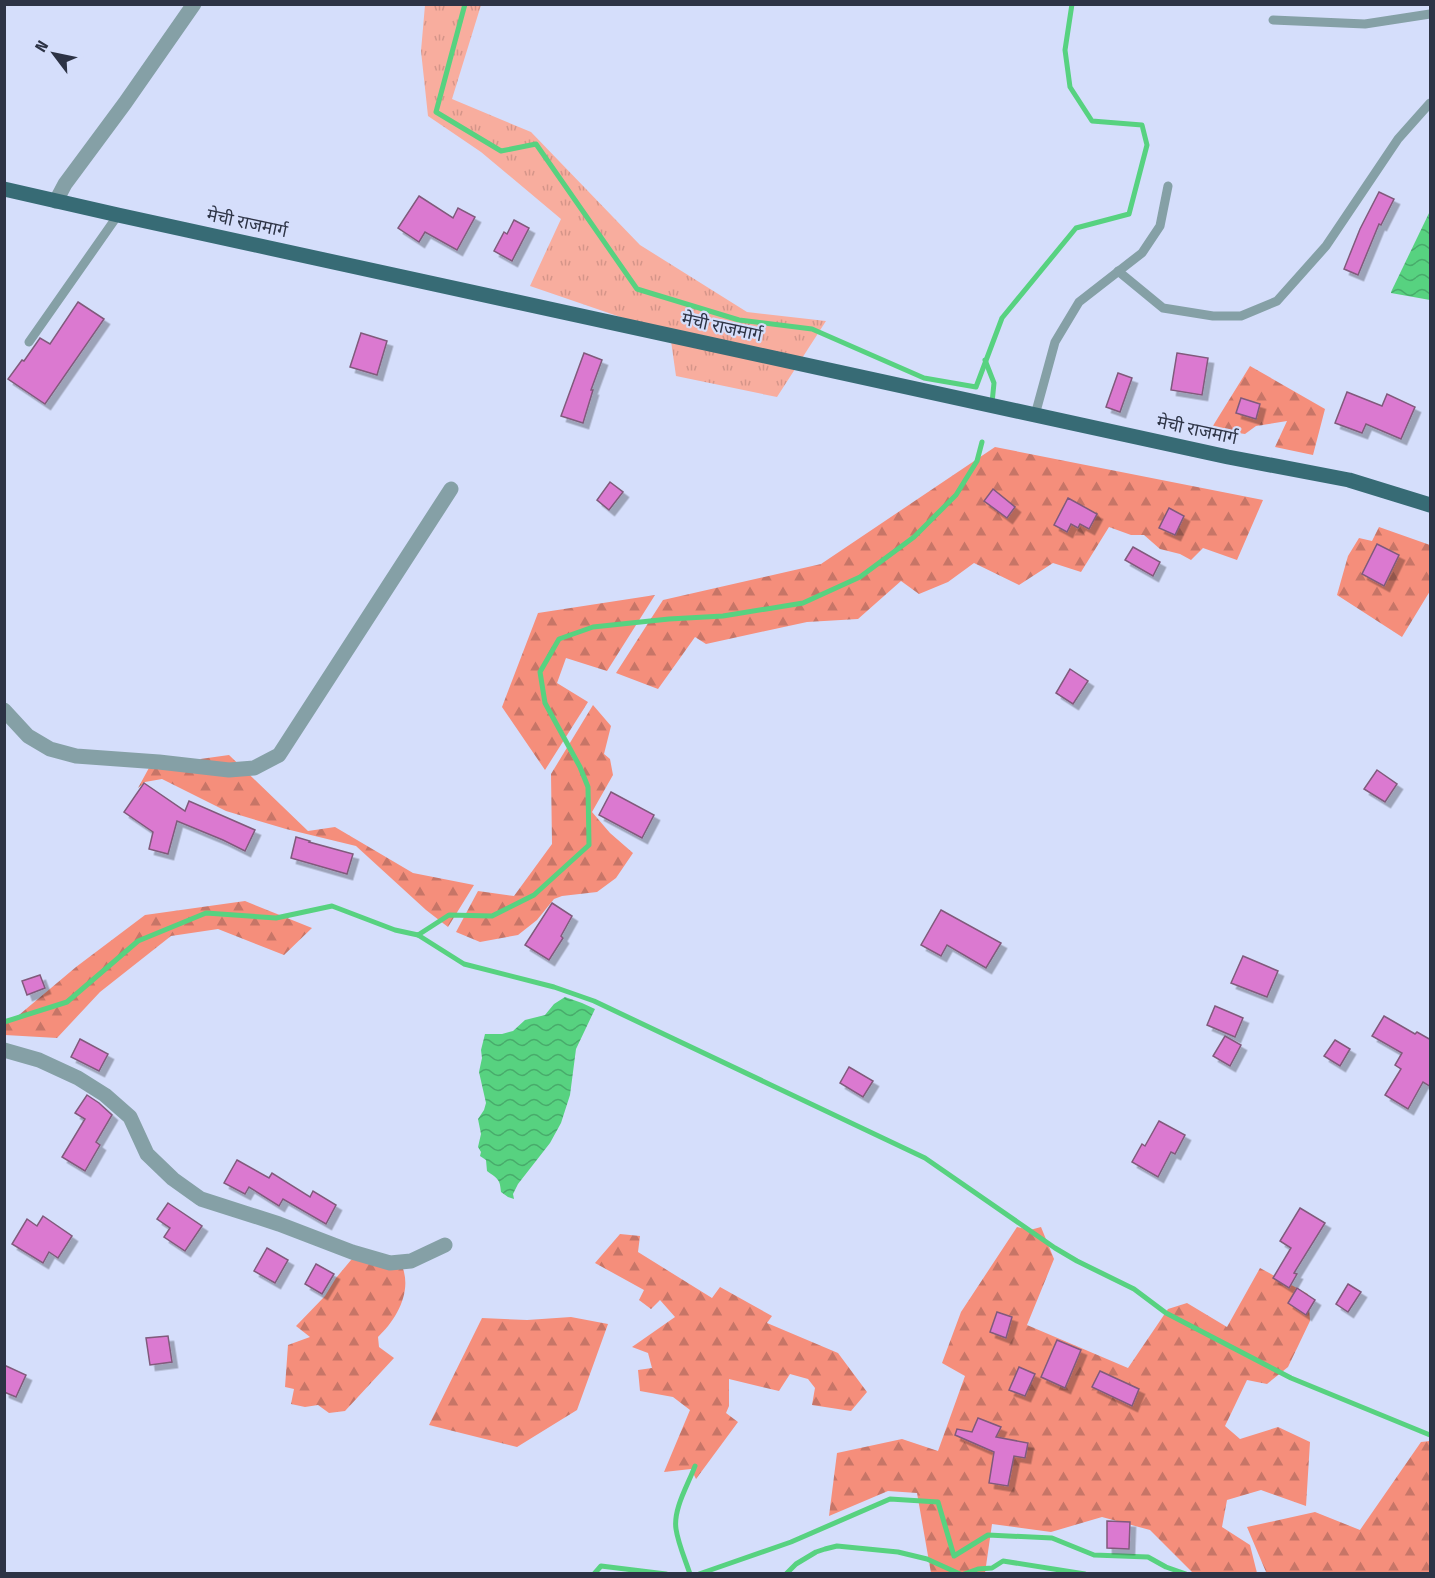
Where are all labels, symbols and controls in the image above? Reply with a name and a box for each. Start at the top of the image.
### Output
north arrow [24,24,84,84]
text: N [31,37,52,55]
street label: मेची राजमार्ग [205,204,290,242]
street label: मेची राजमार्ग [680,308,765,346]
street label: मेची राजमार्ग [1155,411,1240,449]

